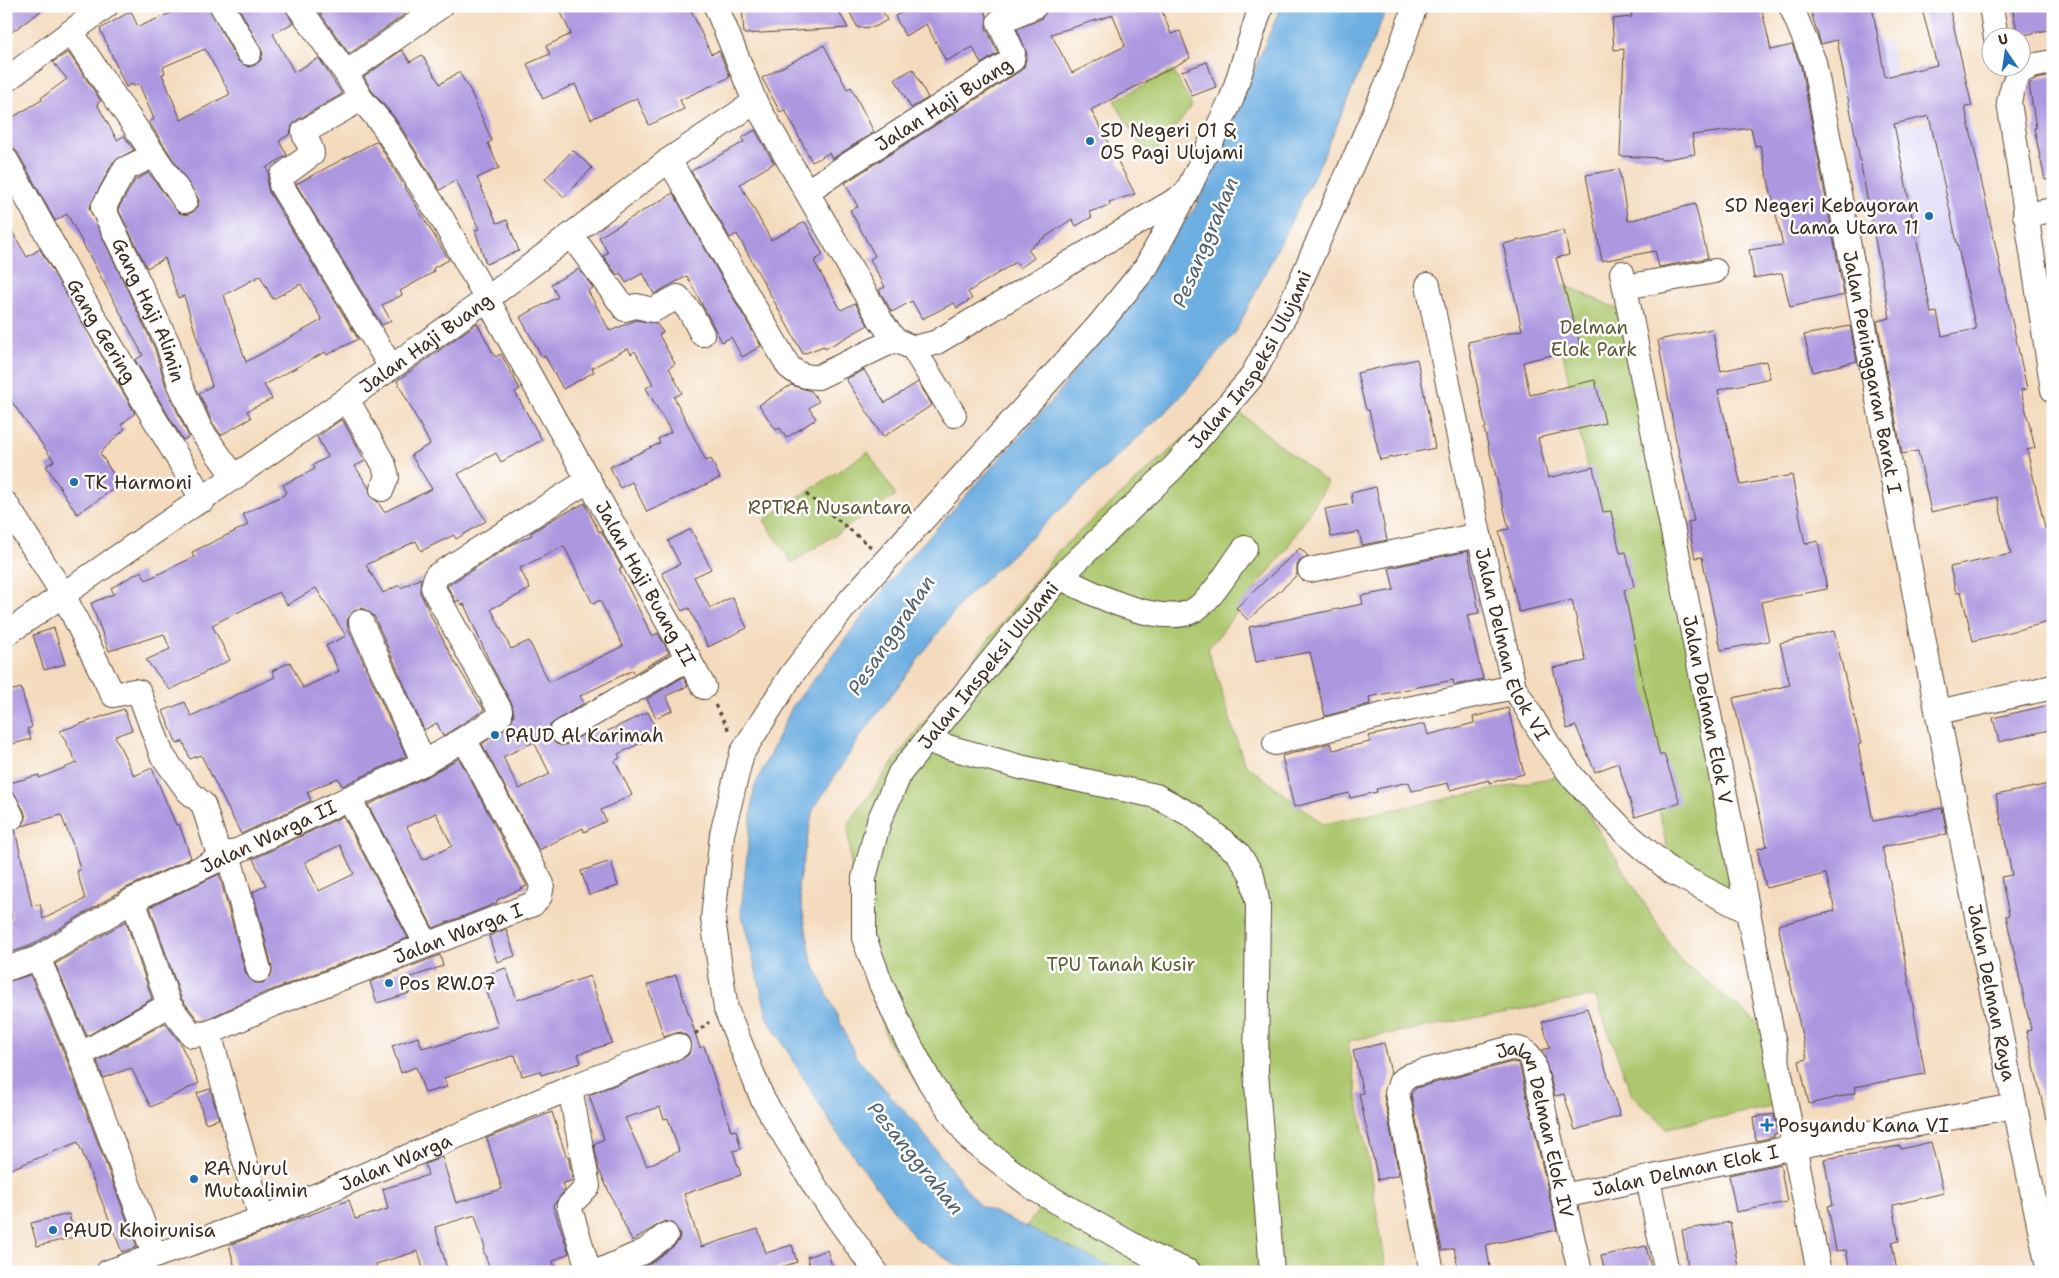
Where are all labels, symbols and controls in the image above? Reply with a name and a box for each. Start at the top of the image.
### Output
north arrow [1982,28,2032,78]
text: U [1996,29,2010,49]
street label: Jalan Haji Buang [871,51,1017,157]
place label: SD Negeri 01 & 05 Pagi Ulujami [1100,118,1244,165]
marker: SD Negeri 01 & 05 Pagi Ulujami [1084,135,1096,147]
water label: Pesanggrahan [1166,173,1244,311]
place label: SD Negeri Kebayoran Lama Utara 11 [1725,193,1919,240]
marker: SD Negeri Kebayoran Lama Utara 11 [1923,210,1935,222]
street label: Gang Haji Alimin [106,234,190,385]
street label: Jalan Peninggaran Barat I [1837,248,1907,496]
street label: Jalan Inspeksi Ulujami [1183,266,1317,454]
street label: Gang Gering [61,274,142,388]
street label: Jalan Haji Buang [355,287,498,399]
park label: Delman Elok Park [1551,315,1637,362]
place label: TK Harmoni [84,470,192,495]
marker: TK Harmoni [68,476,80,488]
park label: RPTRA Nusantara [748,495,912,520]
street label: Jalan Haji Buang II [589,497,702,671]
street label: Jalan Delman Elok VI [1469,545,1555,745]
water label: Pesanggrahan [841,570,941,700]
street label: Jalan Inspeksi Ulujami [912,576,1064,755]
street label: Jalan Delman Elok V [1677,613,1738,807]
place label: PAUD Al Karimah [505,723,664,748]
marker: PAUD Al Karimah [489,729,501,741]
street label: Jalan Warga II [197,794,341,879]
street label: Jalan Warga I [390,897,526,970]
street label: Jalan Delman Raya [1962,902,2022,1084]
park label: TPU Tanah Kusir [1046,952,1196,977]
place label: Pos RW.07 [399,971,496,996]
marker: Pos RW.07 [383,977,395,989]
street label: Jalan Delman Elok IV [1493,1036,1579,1220]
water label: Pesanggrahan [862,1096,970,1220]
place label: Posyandu Kana VI [1778,1113,1949,1138]
marker: Posyandu Kana VI [1760,1118,1774,1132]
street label: Jalan Warga [336,1128,456,1197]
street label: Jalan Delman Elok I [1590,1139,1781,1202]
place label: RA Nurul Mutaalimin [204,1156,308,1203]
marker: RA Nurul Mutaalimin [188,1173,200,1185]
place label: PAUD Khoirunisa [63,1218,216,1243]
marker: PAUD Khoirunisa [47,1224,59,1236]

